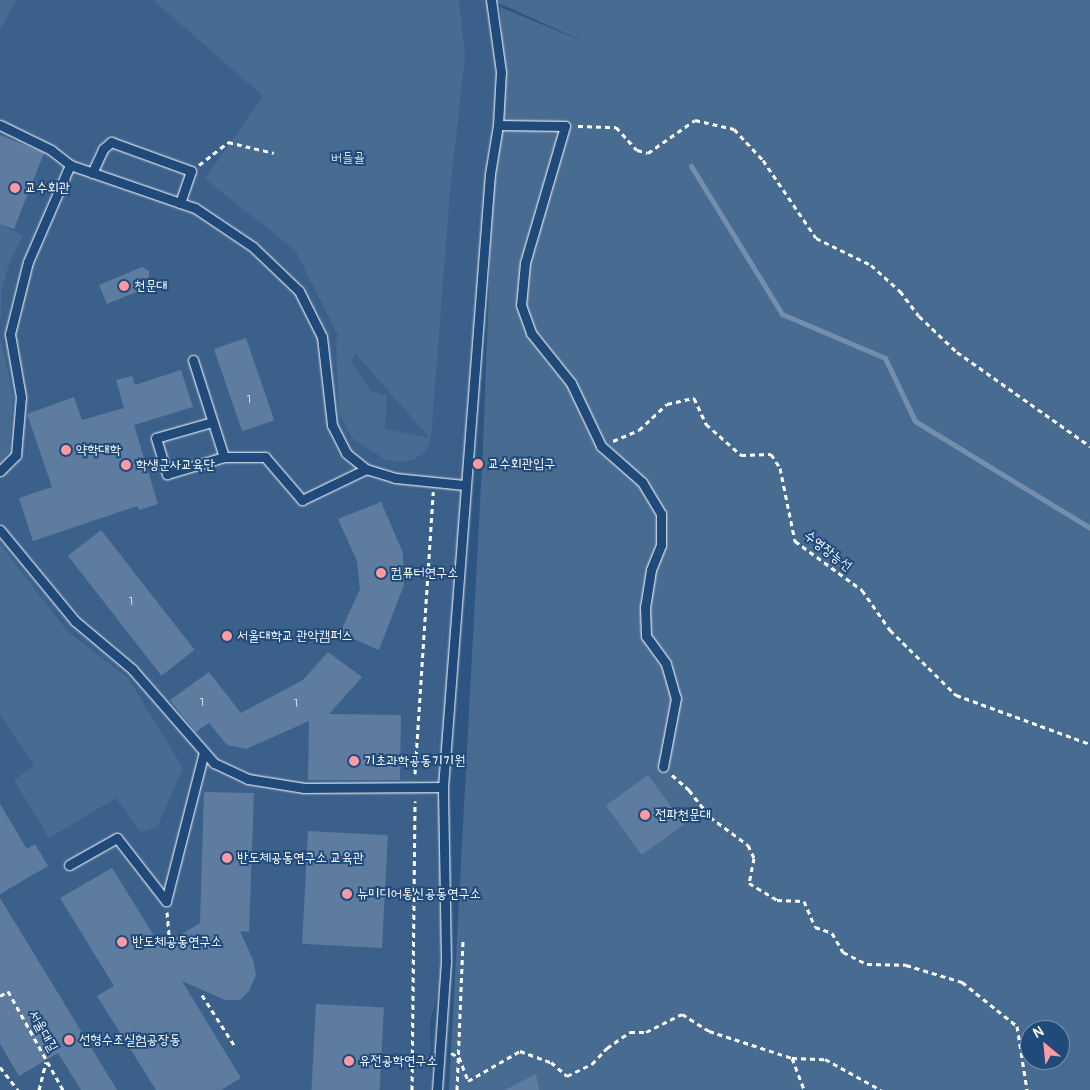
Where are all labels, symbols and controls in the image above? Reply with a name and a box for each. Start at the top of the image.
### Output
park label: 버들골 [331,150,365,166]
place label: 교수회관 [25,180,70,196]
marker: 교수회관 [9,182,21,194]
place label: 천문대 [134,278,168,294]
marker: 천문대 [118,280,130,292]
house number: 1 [247,393,251,407]
place label: 약학대학 [76,442,121,458]
marker: 약학대학 [60,444,72,456]
place label: 교수회관입구 [488,456,556,472]
place label: 학생군사교육단 [136,457,215,473]
marker: 교수회관입구 [472,458,484,470]
marker: 학생군사교육단 [120,459,132,471]
street label: 수영장능선 [801,527,855,575]
place label: 컴퓨터연구소 [391,565,459,581]
marker: 컴퓨터연구소 [375,567,387,579]
house number: 1 [129,595,133,609]
place label: 서울대학교 관악캠퍼스 [237,628,353,644]
marker: 서울대학교 관악캠퍼스 [221,630,233,642]
house number: 1 [200,696,204,710]
house number: 1 [294,697,298,711]
place label: 기초과학공동기기원 [364,753,465,769]
marker: 기초과학공동기기원 [348,755,360,767]
place label: 전파천문대 [655,807,711,823]
marker: 전파천문대 [639,809,651,821]
place label: 반도체공동연구소 교육관 [237,850,364,866]
marker: 반도체공동연구소 교육관 [221,852,233,864]
place label: 뉴미디어통신공동연구소 [357,886,481,902]
marker: 뉴미디어통신공동연구소 [341,888,353,900]
place label: 반도체공동연구소 [132,934,222,950]
marker: 반도체공동연구소 [116,936,128,948]
street label: 서울대길 [25,1007,61,1055]
north arrow [1020,1020,1070,1070]
text: N [1030,1022,1046,1042]
place label: 선형수조실험공장동 [79,1032,180,1048]
marker: 선형수조실험공장동 [63,1034,75,1046]
place label: 유전공학연구소 [359,1053,438,1069]
marker: 유전공학연구소 [343,1055,355,1067]

